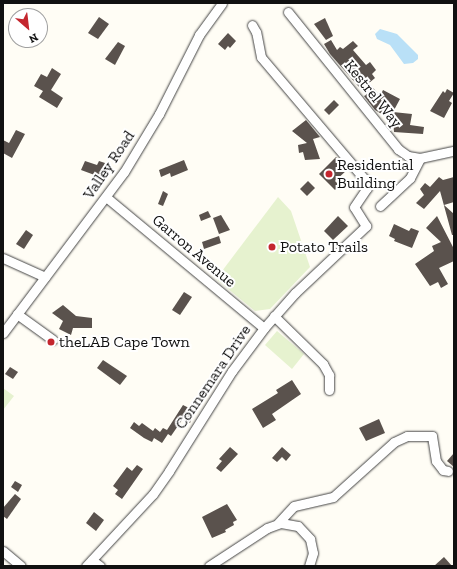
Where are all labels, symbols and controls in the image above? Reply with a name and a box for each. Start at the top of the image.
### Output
north arrow [8,8,48,48]
text: N [27,30,40,46]
street label: Kestrel Way [340,56,406,132]
street label: Valley Road [79,127,139,203]
place label: Residential Building [337,155,414,193]
marker: Residential Building [324,169,334,179]
street label: Garron Avenue [148,210,240,292]
place label: Potato Trails [280,237,368,257]
marker: Potato Trails [267,242,277,252]
street label: Connemara Drive [171,321,255,433]
place label: theLAB Cape Town [59,332,190,352]
marker: theLAB Cape Town [46,337,56,347]

